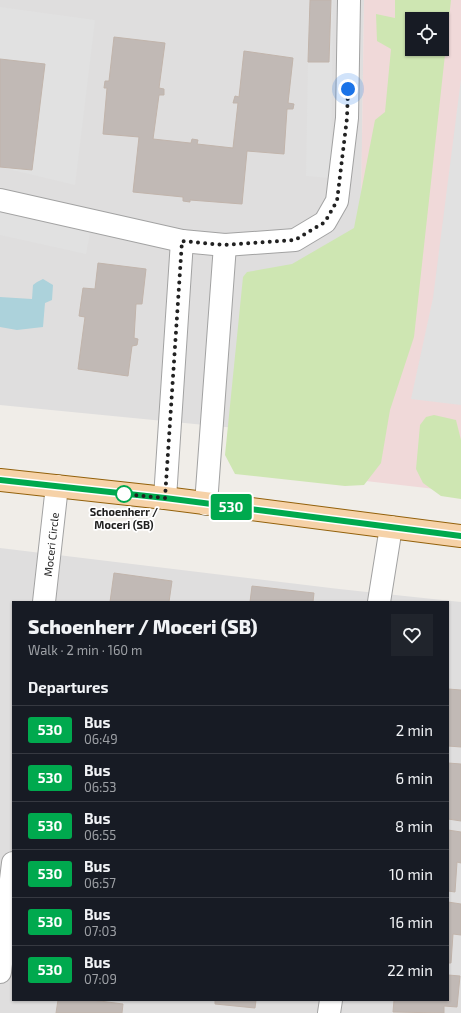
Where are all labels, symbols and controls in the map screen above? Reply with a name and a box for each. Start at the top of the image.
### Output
map controls [405,12,449,56]
button: locate [405,12,449,56]
your location [338,79,358,99]
marker: Schoenherr / Moceri (SB) [115,485,133,503]
line badge: 530 [208,494,254,520]
text: 530 [219,498,243,515]
place label: Schoenherr / Moceri (SB) [90,505,158,531]
street label: Moceri Circle [40,511,61,577]
button: heart [391,614,433,656]
text: Schoenherr / Moceri (SB) [28,615,257,638]
text: Walk · 2 min · 160 m [28,642,143,658]
text: Departures [28,678,108,696]
text: Bus [84,713,110,731]
text: 530 [38,721,62,738]
text: 2 min [396,721,433,739]
text: 06:49 [84,731,118,747]
text: Bus [84,761,110,779]
text: 530 [38,769,62,786]
text: 6 min [395,769,433,787]
text: 06:53 [84,779,117,795]
text: Bus [84,809,110,827]
text: 530 [38,817,62,834]
text: 8 min [395,817,433,835]
text: 06:55 [84,827,116,843]
text: Bus [84,857,110,875]
text: 530 [38,865,62,882]
text: 10 min [389,865,433,883]
text: 06:57 [84,875,116,891]
text: Bus [84,905,110,923]
text: 530 [38,913,62,930]
text: 16 min [390,913,433,931]
text: 07:03 [84,923,117,939]
text: Bus [84,953,110,971]
text: 530 [38,961,62,978]
text: 22 min [387,961,433,979]
text: 07:09 [84,971,117,987]

